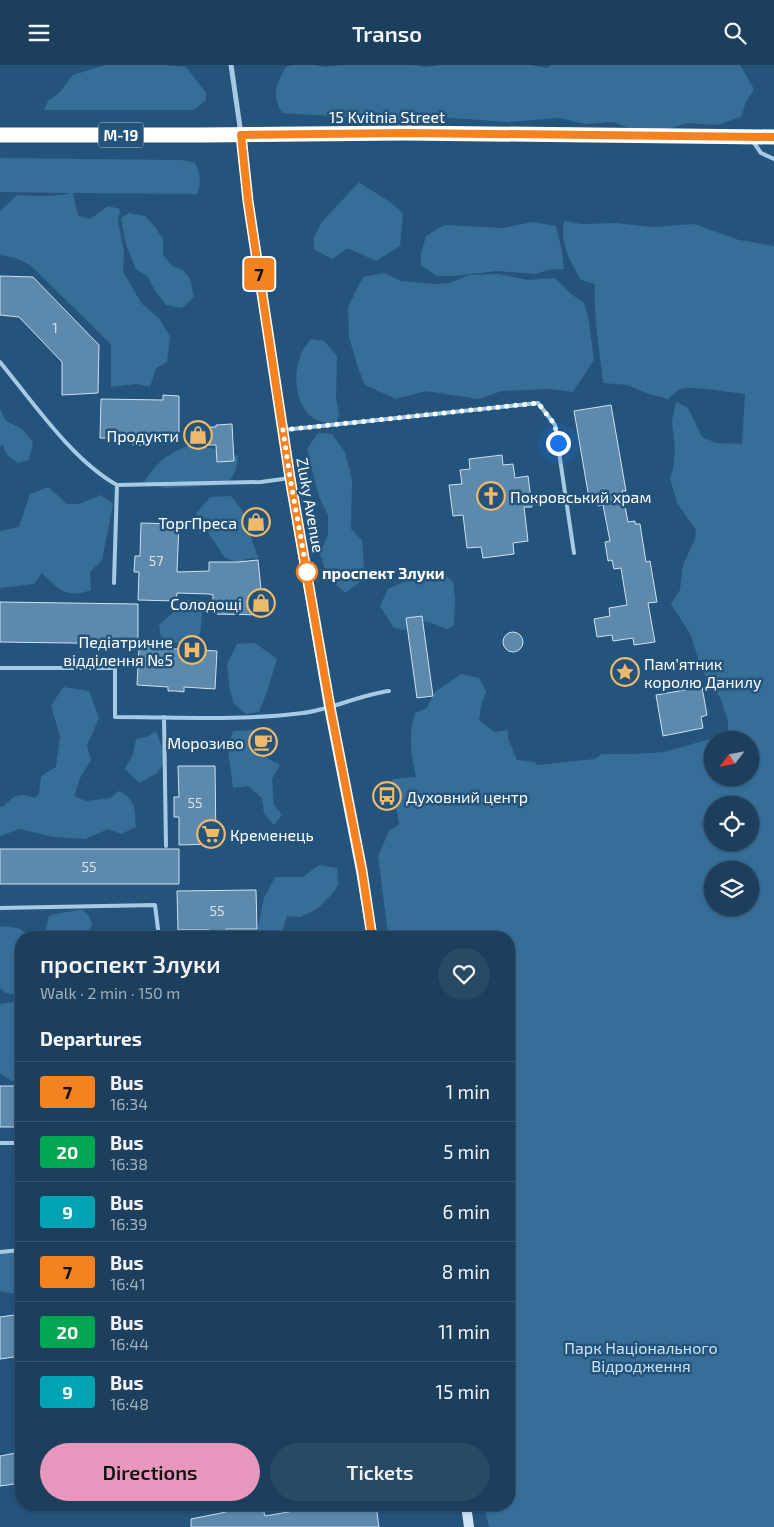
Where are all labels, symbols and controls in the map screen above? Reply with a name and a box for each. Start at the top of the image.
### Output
icon: menu [25,19,53,47]
icon: search [721,19,749,47]
text: Transo [352,20,422,46]
street label: 15 Kvitnia Street [329,107,445,126]
road number: М-19 [98,123,144,147]
line badge: 7 [243,258,275,290]
text: 7 [254,263,264,285]
house number: 1 [52,319,58,336]
shop icon: Продукти [183,420,213,450]
place label: Продукти [106,426,179,446]
your location [546,431,571,456]
street label: Zluky Avenue [293,456,329,554]
church icon: Покровський храм [476,481,506,511]
place label: Покровський храм [510,487,651,506]
shop icon: ТоргПреса [241,507,271,537]
place label: ТоргПреса [158,513,237,532]
house number: 57 [149,552,163,569]
marker: проспект Злуки [296,561,318,583]
place label: проспект Злуки [322,563,445,582]
shop icon: Солодощі [246,588,276,618]
place label: Солодощі [170,594,242,613]
place label: Педіатричне відділення №5 [63,632,173,669]
hospital icon: Педіатричне відділення №5 [177,635,207,665]
place label: Пам'ятник королю Данилу [644,654,762,692]
place icon: Пам'ятник королю Данилу [610,657,640,687]
cafe icon: Морозиво [248,727,278,757]
north arrow [704,731,759,786]
map controls [704,731,759,916]
place label: Морозиво [167,733,244,752]
bus stop icon: Духовний центр [372,781,402,811]
place label: Духовний центр [406,787,528,807]
house number: 55 [187,794,203,811]
button: locate [704,796,759,851]
supermarket icon: Кременець [196,819,226,849]
place label: Кременець [230,825,314,844]
house number: 55 [81,858,97,875]
button: layers [704,861,759,916]
house number: 55 [209,902,225,919]
button: heart [438,948,490,1000]
text: проспект Злуки [40,949,221,978]
text: Walk · 2 min · 150 m [40,983,180,1002]
text: Departures [40,1027,142,1050]
text: Bus [110,1071,144,1094]
text: 1 min [446,1080,490,1103]
text: 7 [63,1081,72,1103]
text: 16:34 [110,1094,148,1113]
text: Bus [110,1131,144,1154]
text: 5 min [443,1140,490,1163]
text: 20 [57,1141,78,1163]
text: 16:38 [110,1154,148,1173]
text: Bus [110,1191,144,1214]
text: 6 min [442,1200,490,1223]
text: 9 [62,1201,73,1223]
text: 16:39 [110,1214,147,1233]
text: Bus [110,1251,144,1274]
text: 8 min [442,1260,490,1283]
text: 7 [63,1261,72,1283]
text: 16:41 [110,1274,146,1293]
text: Bus [110,1311,144,1334]
text: 11 min [438,1320,490,1343]
text: 20 [57,1321,78,1343]
text: 16:44 [110,1334,149,1353]
park label: Парк Національного Відродження [564,1338,718,1375]
text: Bus [110,1371,144,1394]
text: 15 min [436,1380,490,1403]
text: 9 [62,1381,73,1403]
text: 16:48 [110,1394,149,1413]
button: Directions [40,1443,260,1501]
button: Tickets [270,1443,490,1501]

